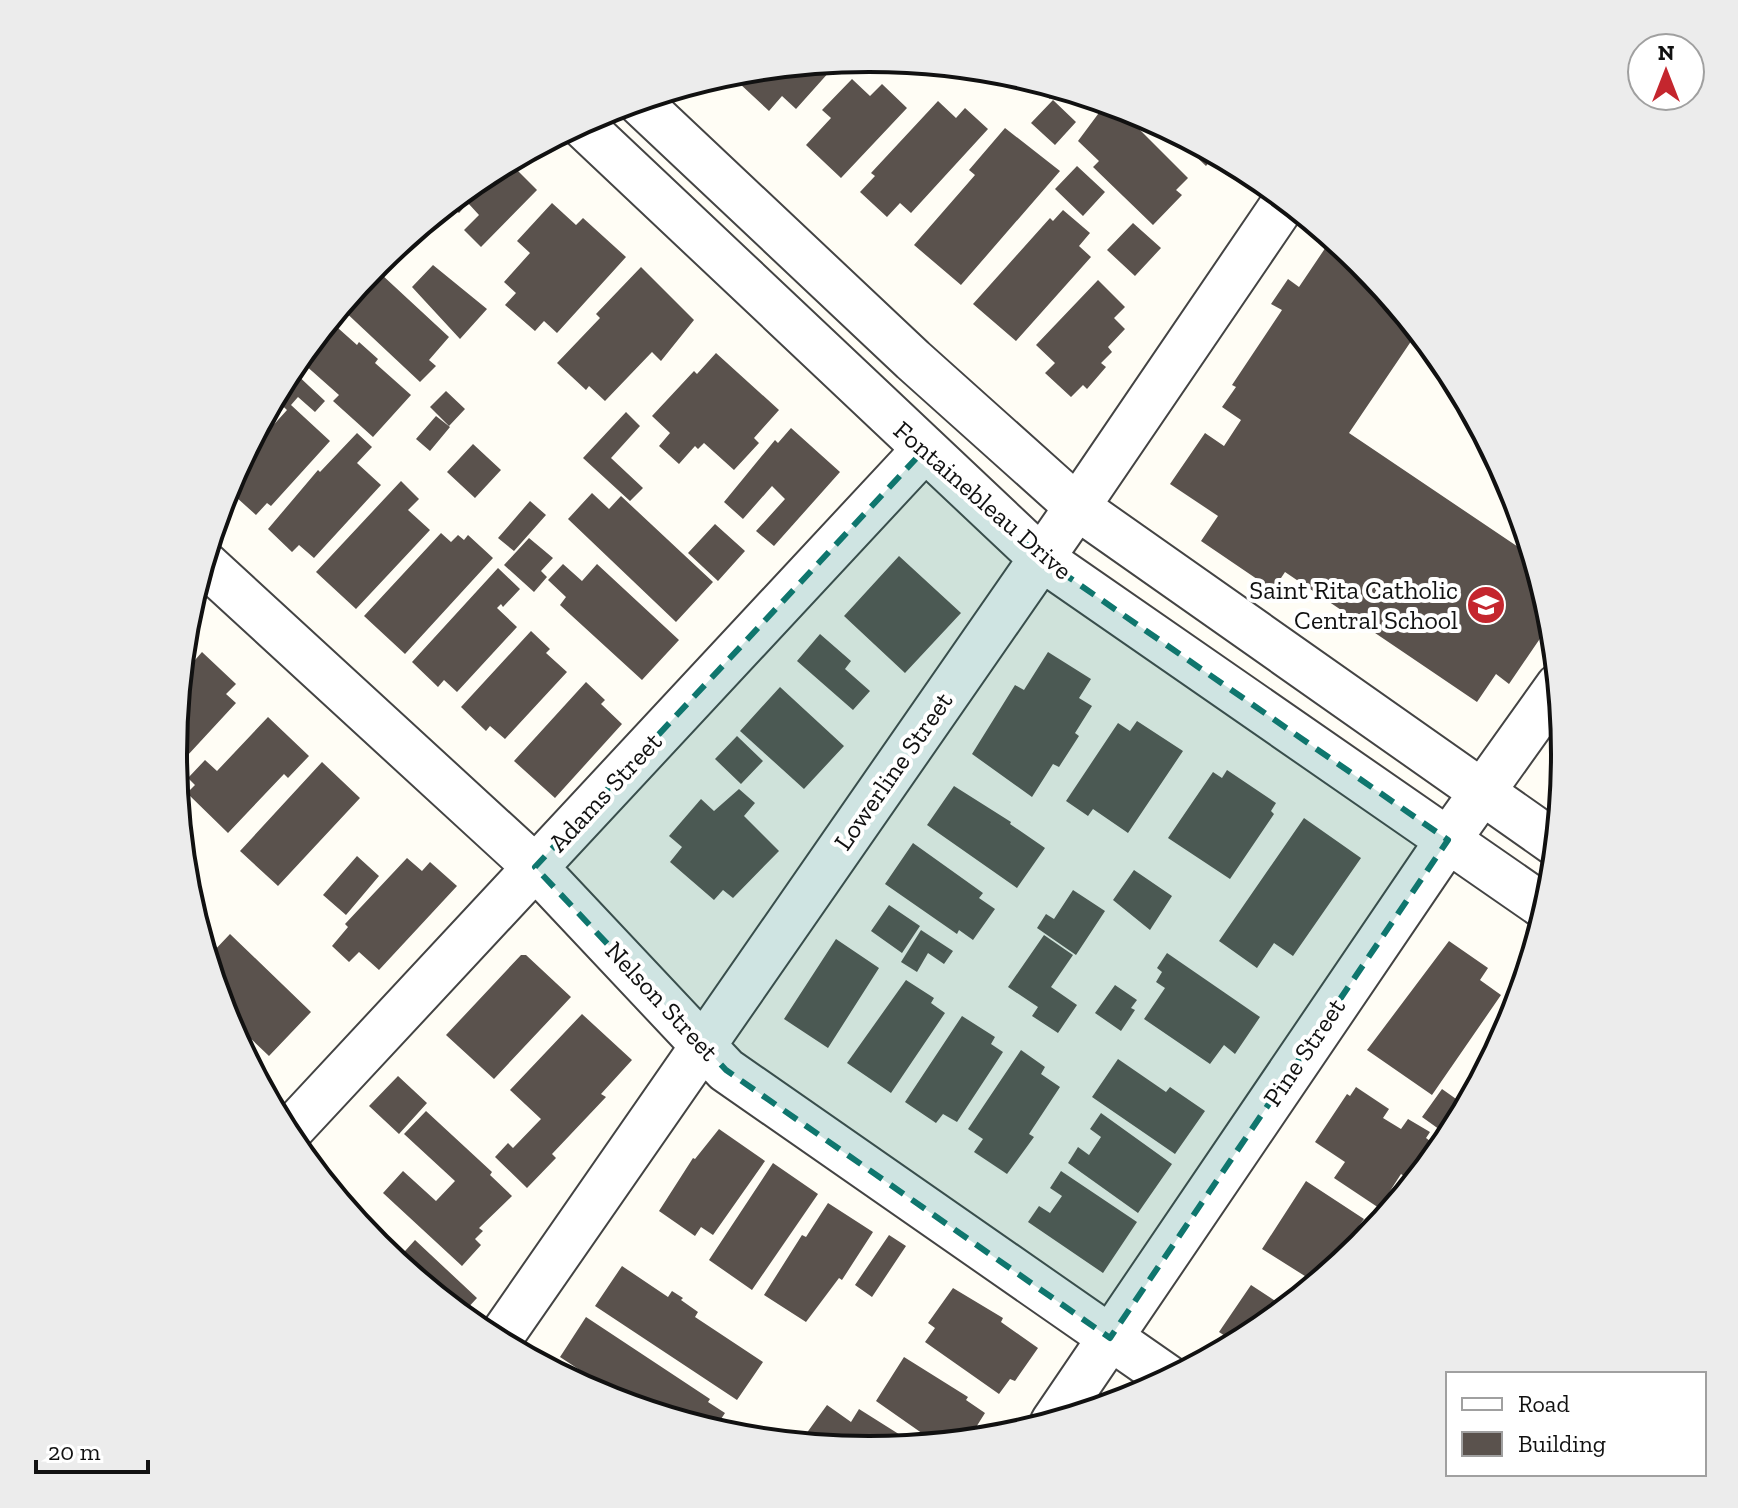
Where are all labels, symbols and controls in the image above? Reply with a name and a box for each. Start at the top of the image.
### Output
north arrow [1626,32,1706,112]
text: N [1658,39,1675,66]
street label: Fontainebleau Drive [887,414,1079,586]
place label: Saint Rita Catholic Central School [1249,574,1458,636]
school or university icon: Saint Rita Catholic Central School [1465,584,1507,626]
street label: Lowerline Street [827,686,960,856]
street label: Adams Street [542,725,669,858]
street label: Nelson Street [599,935,726,1068]
street label: Pine Street [1256,991,1352,1112]
legend [1446,1372,1706,1476]
text: Road [1518,1389,1570,1418]
scale bar [36,1424,148,1474]
text: Building [1518,1429,1606,1458]
text: 20 m [48,1437,101,1466]

